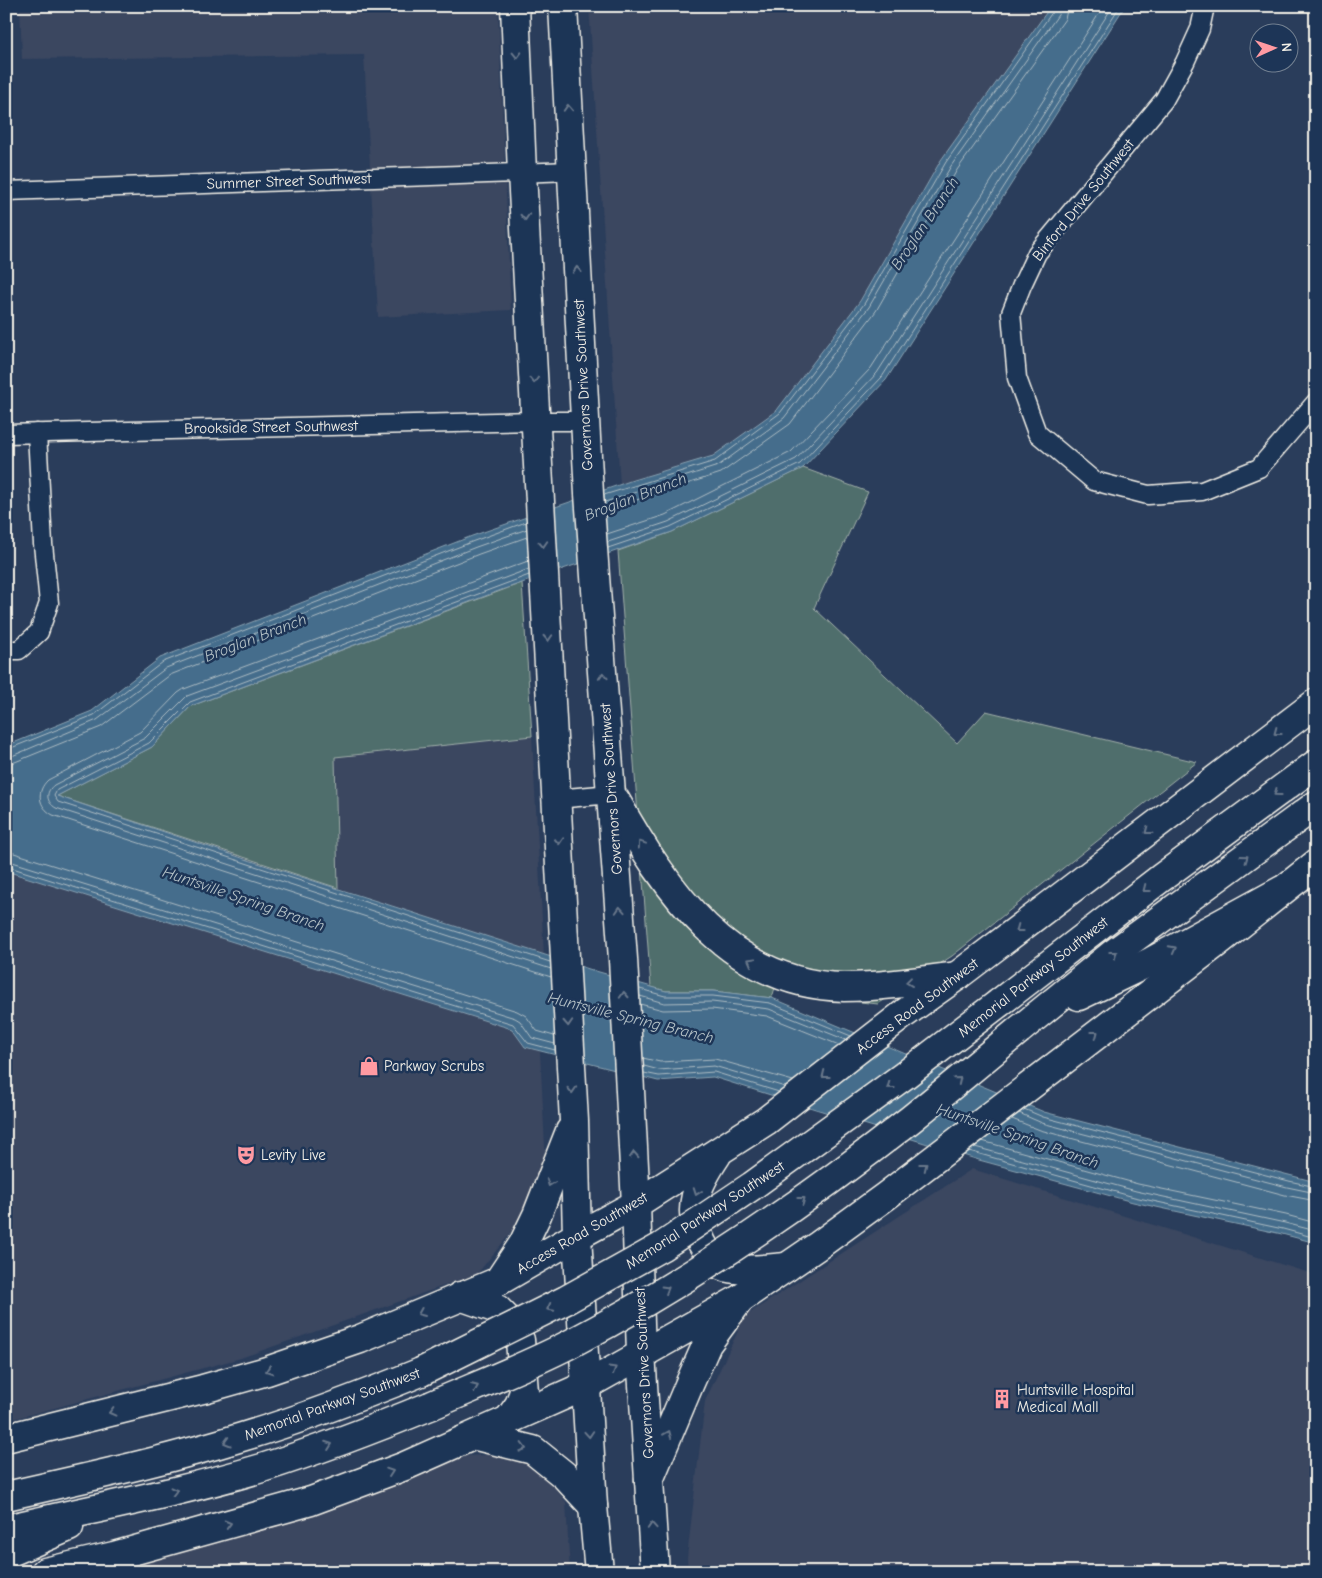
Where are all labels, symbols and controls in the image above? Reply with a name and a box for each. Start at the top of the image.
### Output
north arrow [1250,22,1300,72]
text: N [1278,42,1295,52]
one-way arrow [512,51,523,59]
one-way arrow [562,104,573,112]
street label: Binford Drive Southwest [1028,135,1138,265]
street label: Summer Street Southwest [206,169,372,193]
water label: Broglan Branch [887,174,962,273]
one-way arrow [519,214,530,222]
one-way arrow [571,266,582,274]
street label: Governors Drive Southwest [569,298,596,471]
one-way arrow [528,376,539,384]
street label: Brookside Street Southwest [184,416,359,438]
water label: Broglan Branch [582,469,689,525]
one-way arrow [538,540,548,548]
water label: Broglan Branch [202,610,309,666]
one-way arrow [542,634,553,642]
one-way arrow [598,671,609,679]
street label: Governors Drive Southwest [596,702,626,875]
one-way arrow [1274,727,1283,735]
one-way arrow [1273,787,1283,796]
one-way arrow [1144,825,1154,834]
one-way arrow [553,837,564,845]
one-way arrow [638,841,647,850]
one-way arrow [1239,855,1248,864]
water label: Huntsville Spring Branch [160,863,327,935]
one-way arrow [1143,884,1152,892]
one-way arrow [614,906,625,914]
street label: Memorial Parkway Southwest [954,912,1112,1041]
one-way arrow [1016,924,1025,932]
one-way arrow [1167,945,1176,955]
one-way arrow [1108,951,1118,960]
street label: Access Road Southwest [852,954,982,1058]
one-way arrow [748,957,757,967]
one-way arrow [905,976,913,987]
water label: Huntsville Spring Branch [546,989,716,1047]
one-way arrow [619,990,630,998]
one-way arrow [563,1020,574,1028]
one-way arrow [1090,1031,1099,1040]
shop icon: Parkway Scrubs [358,1055,380,1077]
place label: Parkway Scrubs [384,1057,484,1075]
one-way arrow [822,1070,831,1078]
one-way arrow [953,1077,962,1086]
one-way arrow [886,1080,896,1089]
one-way arrow [567,1086,578,1094]
water label: Huntsville Spring Branch [934,1100,1101,1172]
theatre icon: Levity Live [235,1144,257,1166]
place label: Levity Live [261,1146,326,1164]
one-way arrow [628,1151,639,1159]
street label: Memorial Parkway Southwest [622,1157,788,1273]
one-way arrow [918,1163,928,1172]
one-way arrow [545,1178,555,1186]
one-way arrow [693,1187,703,1196]
street label: Access Road Southwest [513,1188,651,1278]
one-way arrow [796,1197,806,1206]
one-way arrow [660,1285,669,1295]
street label: Governors Drive Southwest [630,1286,657,1459]
one-way arrow [546,1302,555,1312]
one-way arrow [417,1307,426,1317]
street label: Memorial Parkway Southwest [242,1364,423,1444]
one-way arrow [266,1364,274,1374]
one-way arrow [608,1366,617,1376]
place label: Huntsville Hospital Medical Mall [1017,1381,1134,1416]
one-way arrow [470,1382,478,1392]
building icon: Huntsville Hospital Medical Mall [991,1388,1013,1410]
one-way arrow [108,1406,117,1417]
one-way arrow [583,1430,594,1438]
one-way arrow [662,1431,672,1439]
one-way arrow [223,1436,231,1446]
one-way arrow [325,1441,333,1451]
one-way arrow [518,1442,526,1452]
one-way arrow [385,1467,393,1477]
one-way arrow [169,1486,178,1497]
one-way arrow [223,1519,232,1529]
one-way arrow [647,1521,658,1529]

